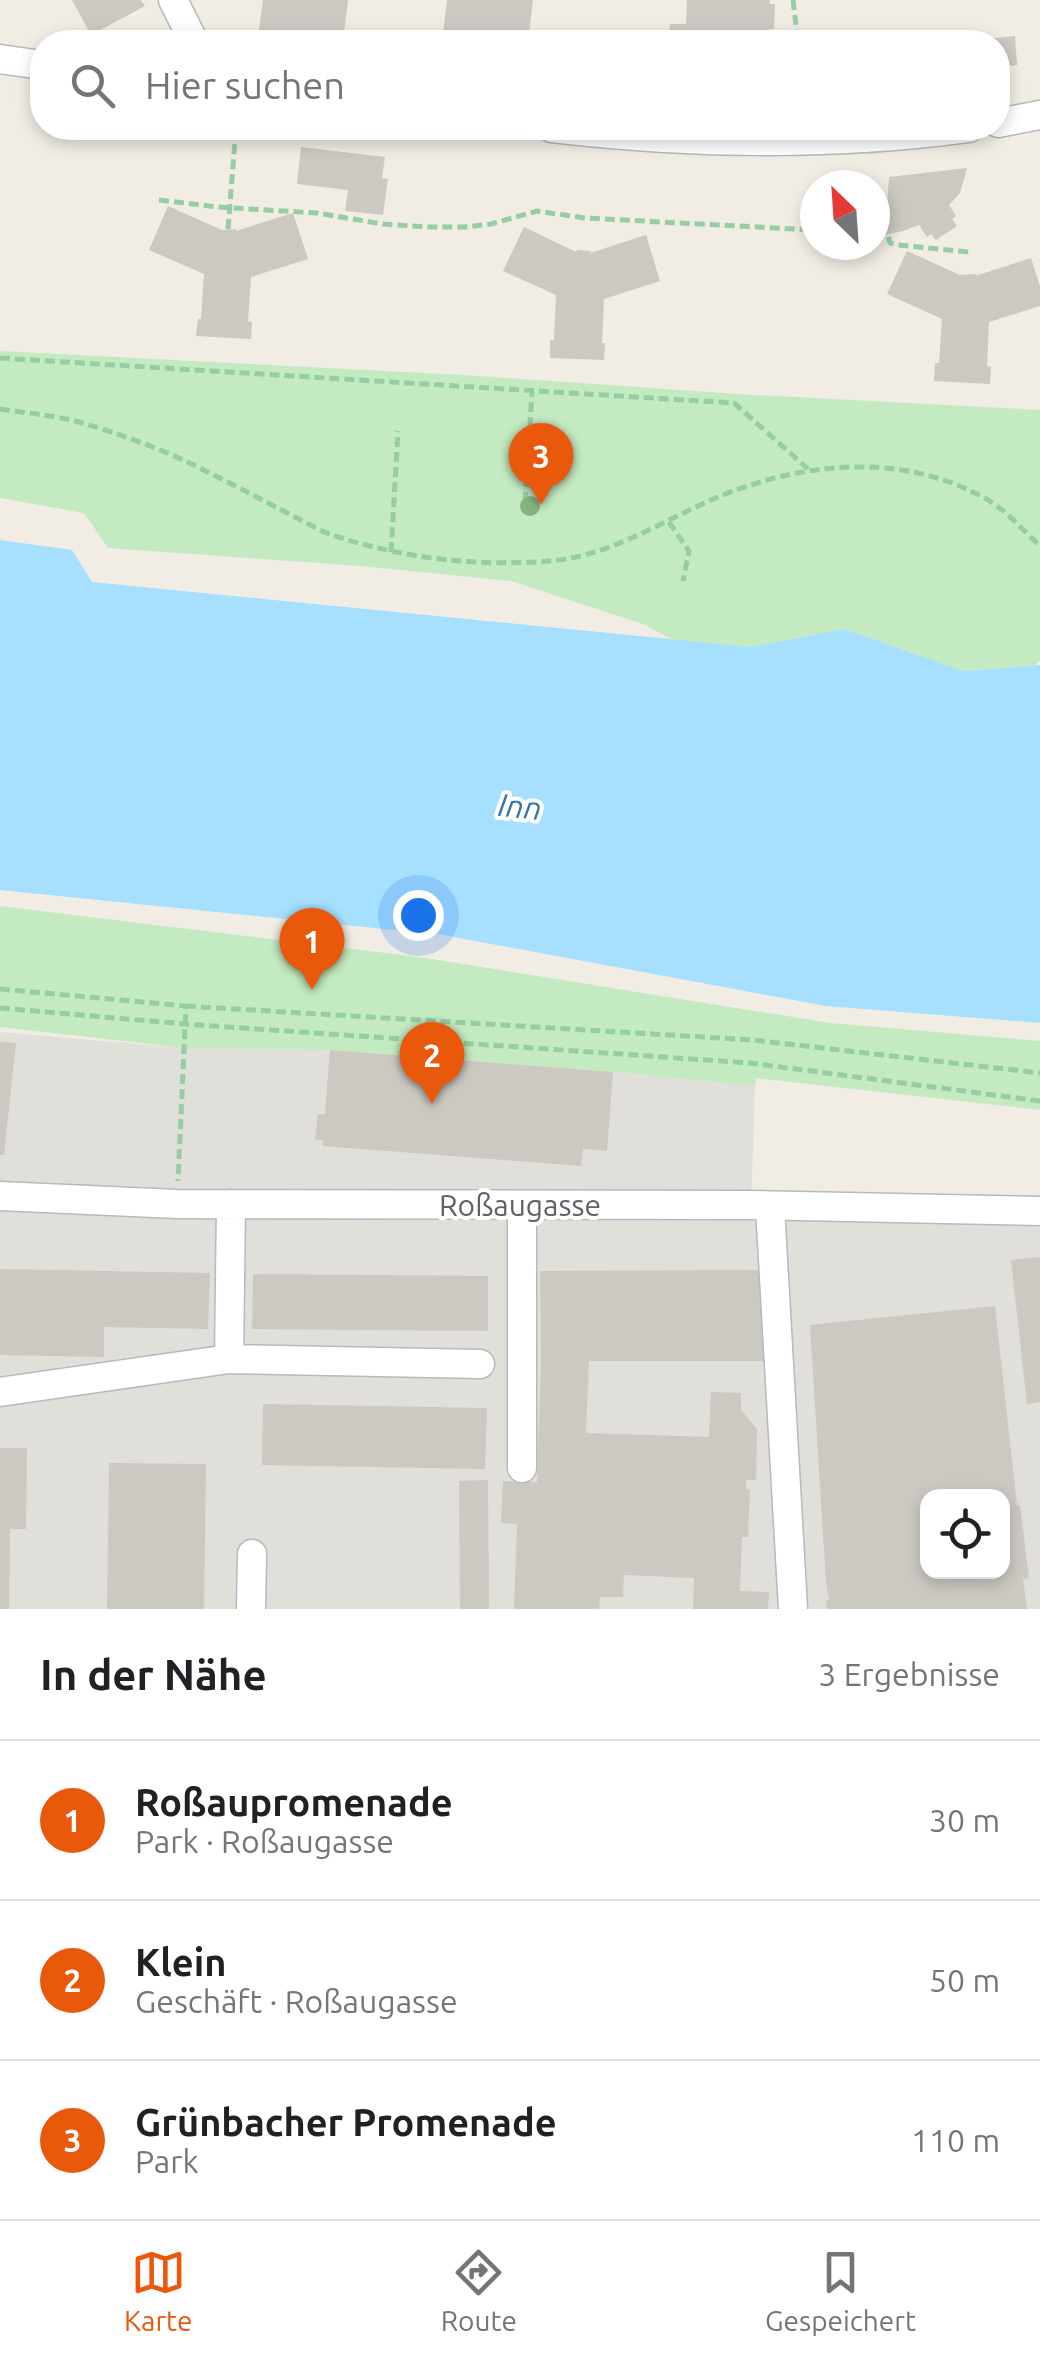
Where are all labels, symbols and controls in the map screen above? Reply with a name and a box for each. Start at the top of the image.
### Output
search box [30,30,1010,140]
icon: search [65,58,120,113]
text: Hier suchen [145,64,345,106]
north arrow [800,170,890,260]
pin: 3 [508,422,574,505]
water label: Inn [496,786,544,826]
your location [393,890,444,941]
pin: 1 [280,908,344,990]
pin: 2 [400,1022,464,1104]
street label: Roßaugasse [439,1188,601,1222]
map controls [920,1489,1010,1579]
button: locate [920,1489,1010,1579]
text: In der Nähe [40,1651,267,1698]
text: 3 Ergebnisse [818,1656,1000,1692]
text: Roßaupromenade [135,1781,453,1823]
text: 1 [63,1802,82,1838]
text: 30 m [929,1802,1000,1838]
text: Park · Roßaugasse [135,1823,394,1859]
text: Klein [135,1941,226,1983]
text: 2 [63,1962,82,1998]
text: 50 m [929,1962,1000,1998]
text: Geschäft · Roßaugasse [135,1983,458,2019]
text: Grünbacher Promenade [135,2101,557,2143]
text: 3 [63,2122,82,2158]
text: 110 m [911,2122,1000,2158]
text: Park [135,2143,199,2179]
tab: Karte [124,2245,193,2336]
tab: Route [441,2245,517,2336]
tab: Gespeichert [765,2245,916,2336]

